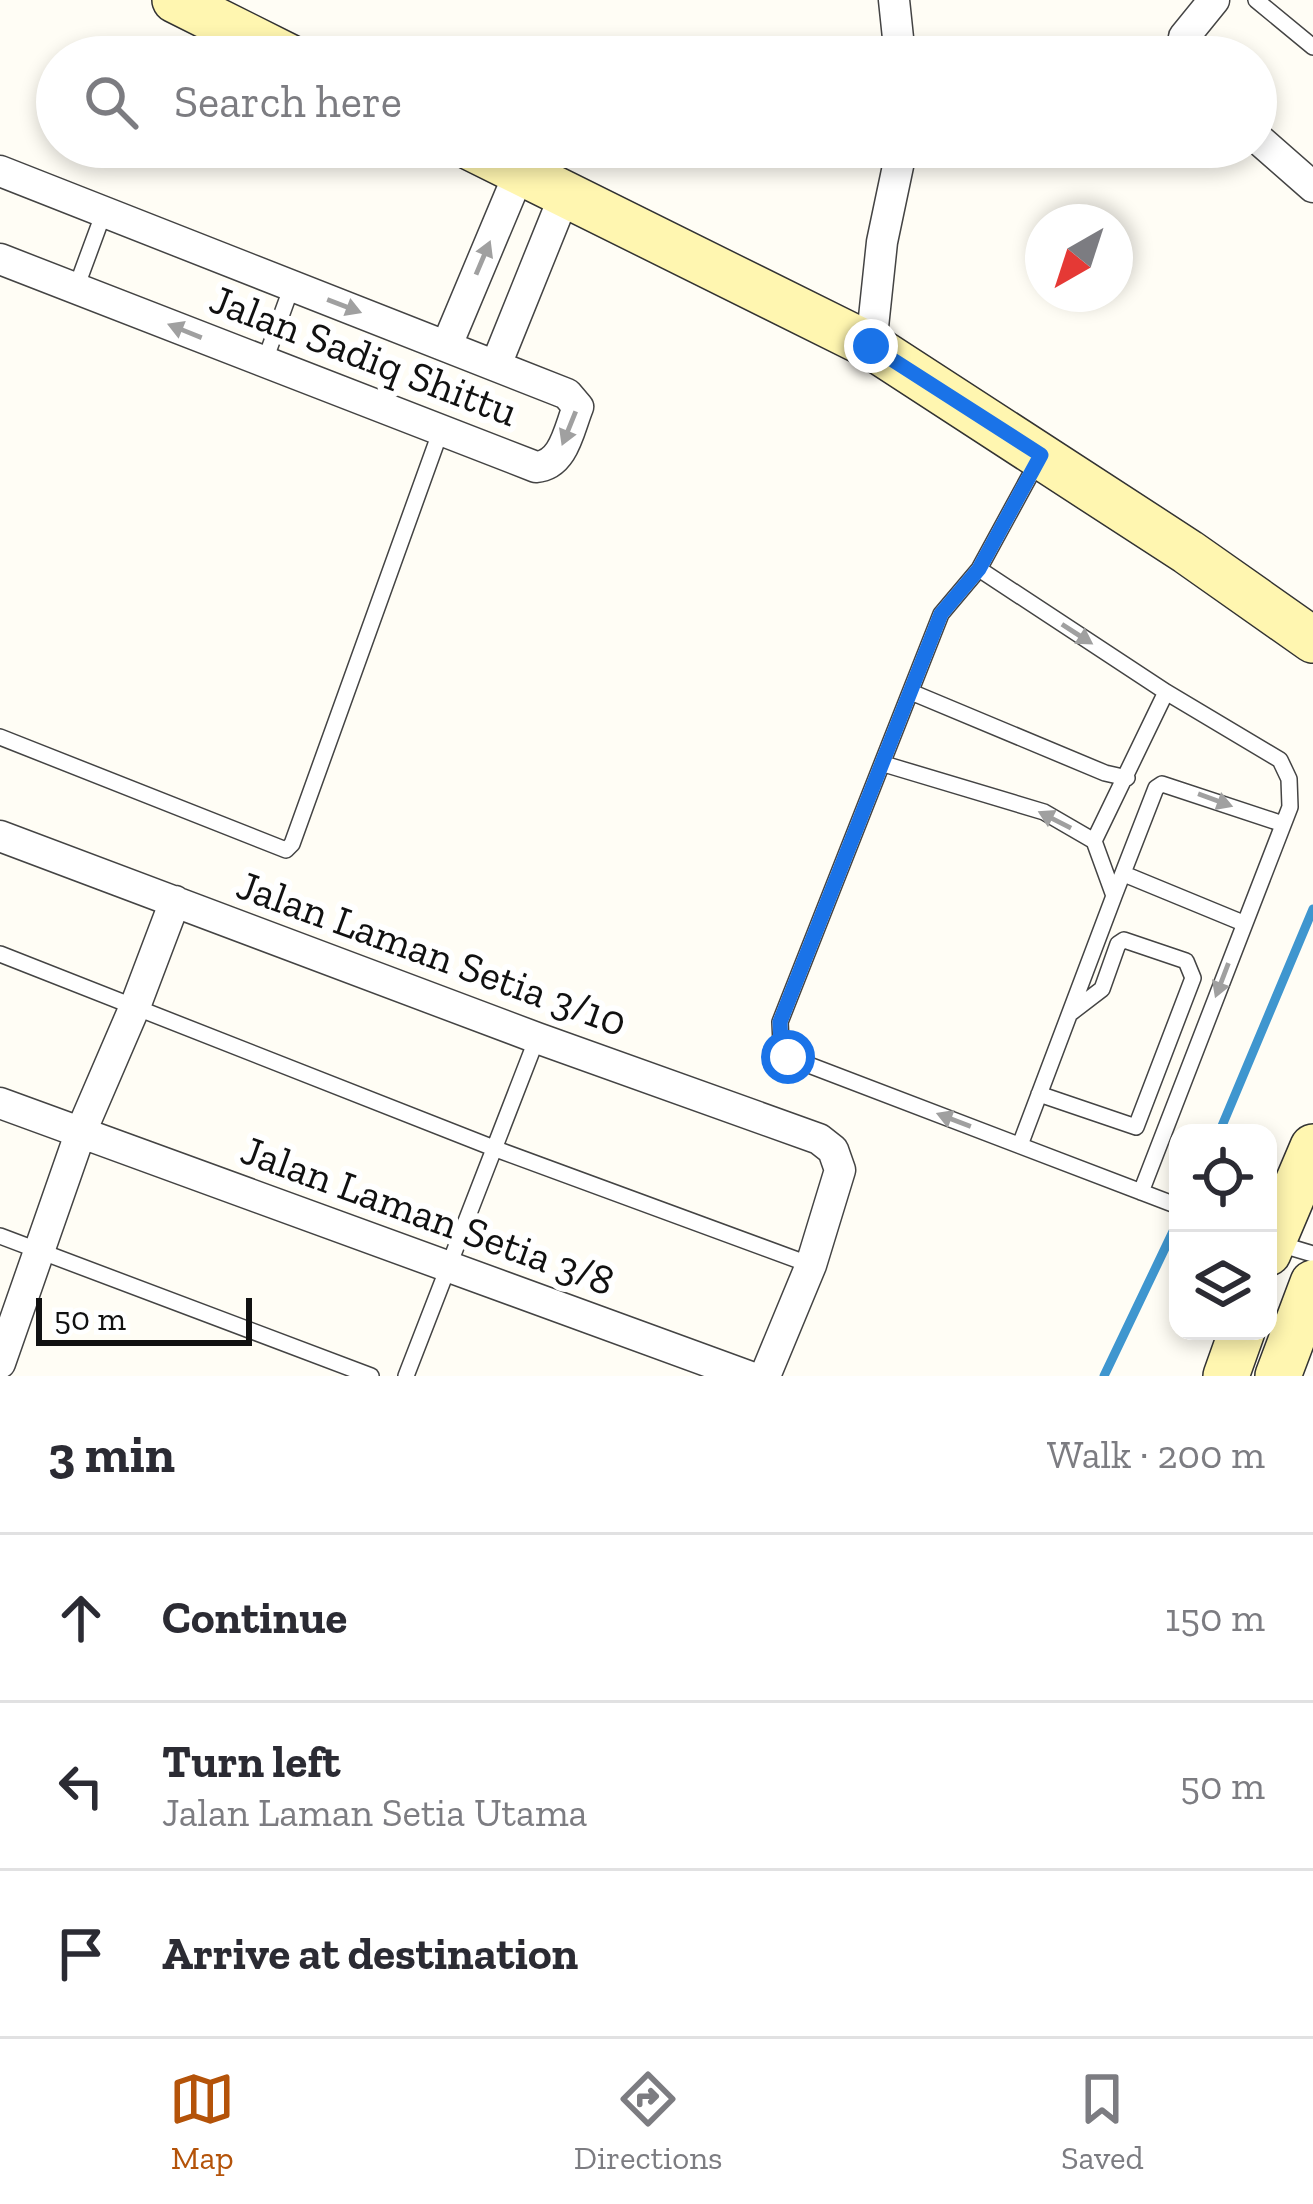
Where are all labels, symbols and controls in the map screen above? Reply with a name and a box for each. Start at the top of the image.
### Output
search box [36,36,1277,168]
icon: search [78,69,144,135]
text: Search here [174,75,402,129]
north arrow [1025,204,1133,312]
one-way arrow [474,240,493,276]
street label: Jalan Sadiq Shittu [203,273,525,437]
one-way arrow [326,297,362,316]
route end [844,319,898,373]
one-way arrow [167,321,203,340]
one-way arrow [559,411,578,447]
one-way arrow [1061,622,1094,644]
one-way arrow [1198,792,1234,810]
one-way arrow [1038,810,1072,830]
street label: Jalan Laman Setia 3/10 [230,859,634,1047]
one-way arrow [1211,962,1230,998]
route start [761,1030,815,1084]
one-way arrow [935,1109,971,1128]
street label: Jalan Laman Setia 3/8 [234,1124,622,1306]
map controls [1169,1124,1277,1340]
button: locate [1169,1124,1277,1232]
button: layers [1169,1232,1277,1340]
scale bar [36,1292,252,1345]
text: 50 m [54,1299,126,1338]
text: 3 min [48,1424,175,1485]
text: Walk · 200 m [1047,1431,1265,1478]
icon: ahead [48,1585,114,1651]
text: Continue [162,1591,347,1645]
text: 150 m [1165,1594,1265,1641]
text: Turn left [162,1735,340,1789]
icon: left [48,1753,114,1819]
text: 50 m [1180,1762,1265,1809]
text: Jalan Laman Setia Utama [162,1789,587,1836]
icon: arrive [48,1921,114,1987]
text: Arrive at destination [162,1927,578,1981]
tab: Map [169,2066,235,2177]
tab: Directions [574,2066,723,2177]
tab: Saved [1061,2066,1144,2177]

